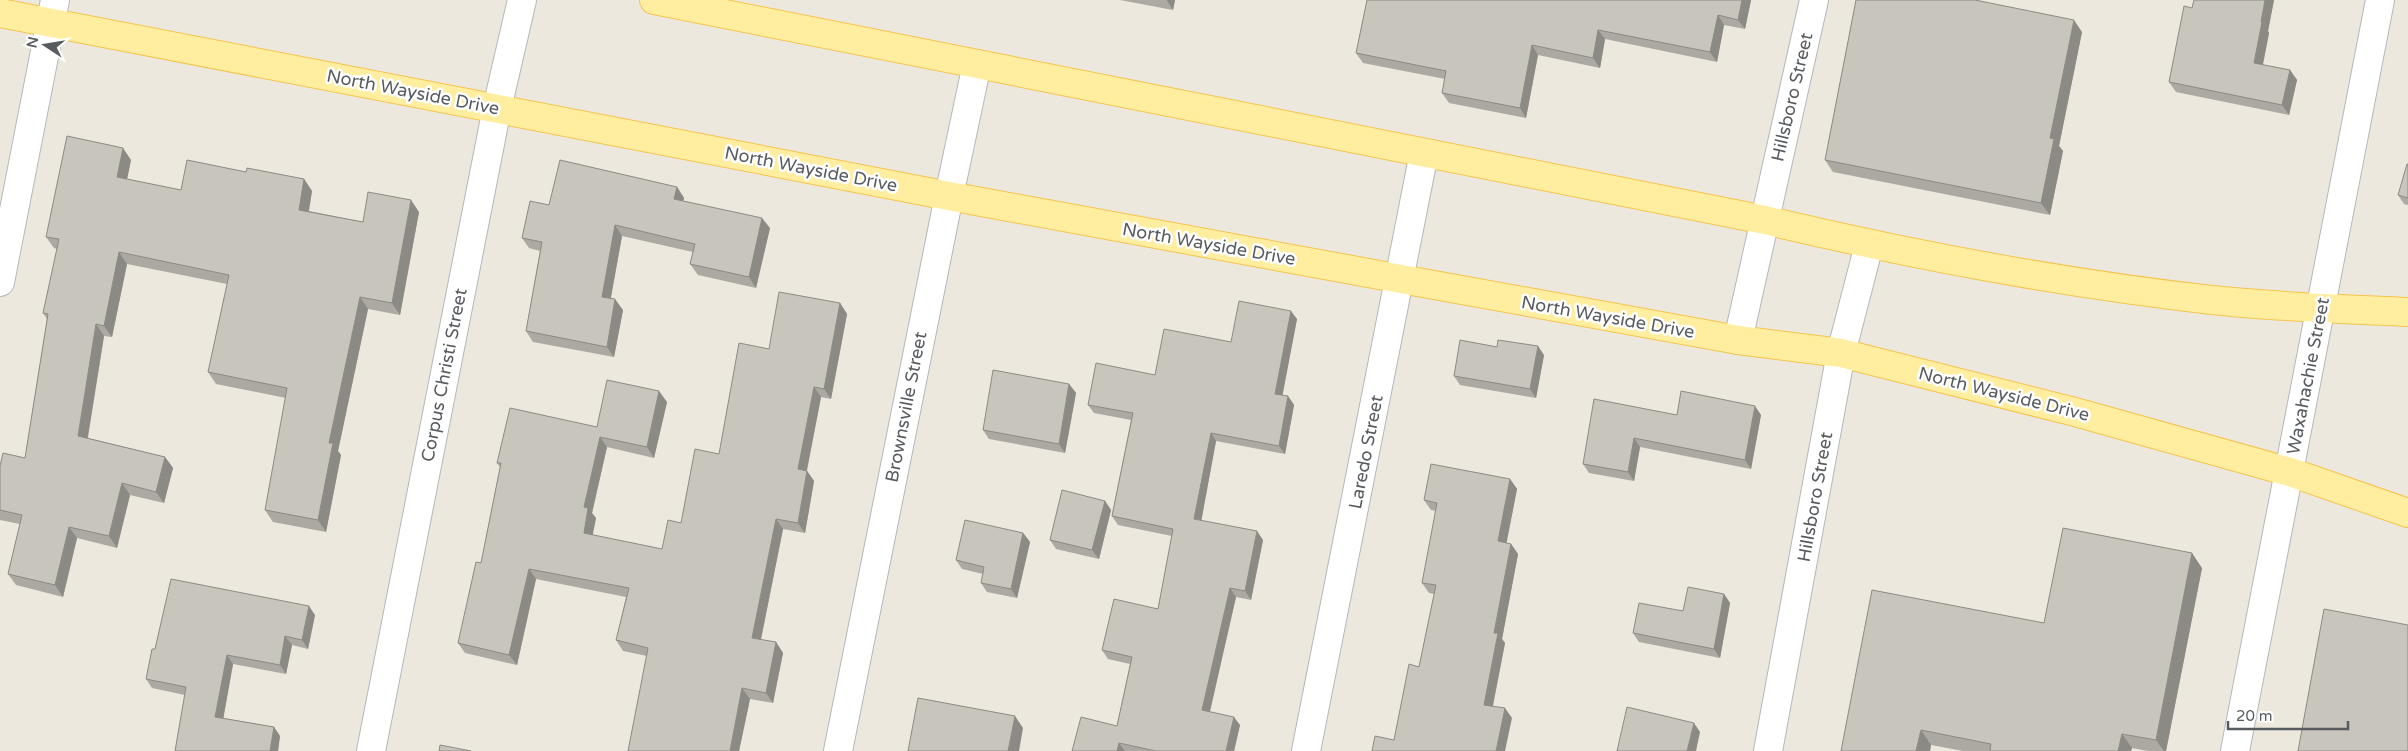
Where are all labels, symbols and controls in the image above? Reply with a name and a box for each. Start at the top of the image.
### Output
north arrow [20,20,70,70]
street label: Hillsboro Street [1766,30,1818,164]
text: N [23,35,42,50]
street label: North Wayside Drive [325,64,501,120]
street label: North Wayside Drive [723,141,899,197]
street label: North Wayside Drive [1121,218,1297,270]
street label: Corpus Christi Street [416,286,472,464]
street label: North Wayside Drive [1520,291,1696,343]
street label: Waxahachie Street [2282,295,2334,457]
street label: Brownsville Street [881,330,931,484]
street label: North Wayside Drive [1916,362,2092,426]
street label: Laredo Street [1344,393,1388,511]
street label: Hillsboro Street [1793,430,1837,564]
scale bar [2228,698,2348,730]
text: 20 m [2236,707,2273,725]

